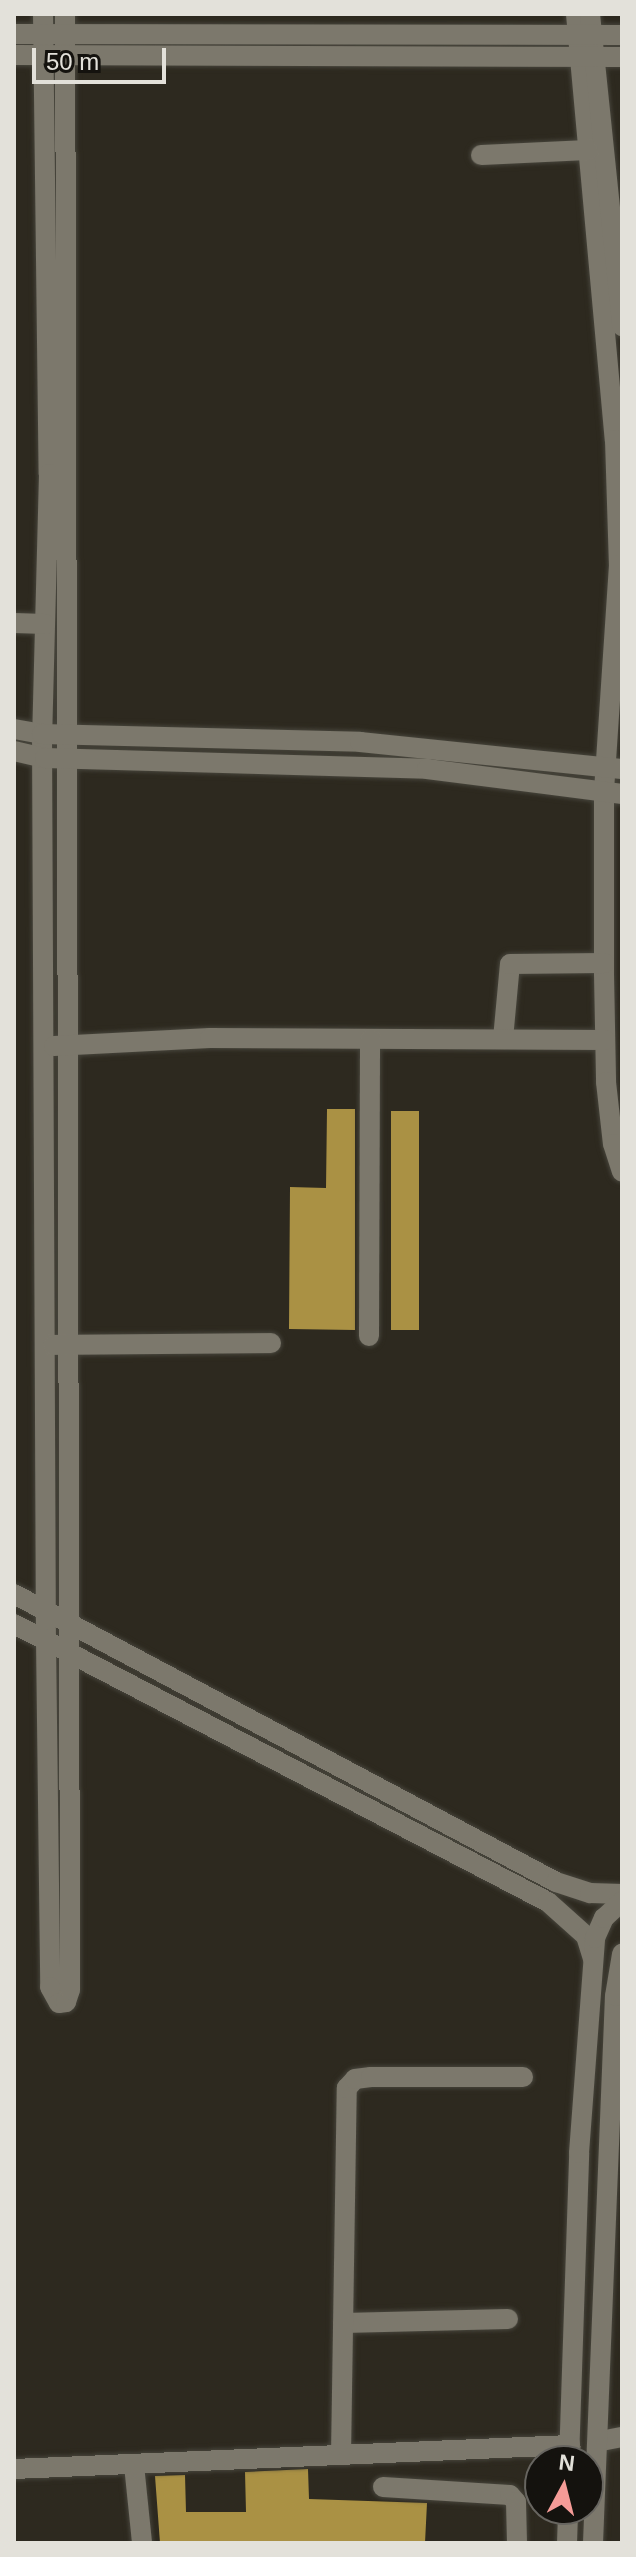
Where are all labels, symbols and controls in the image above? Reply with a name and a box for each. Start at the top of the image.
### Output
scale bar [36,32,170,82]
text: 50 m [46,48,99,75]
north arrow [524,2445,604,2525]
text: N [557,2449,576,2476]

